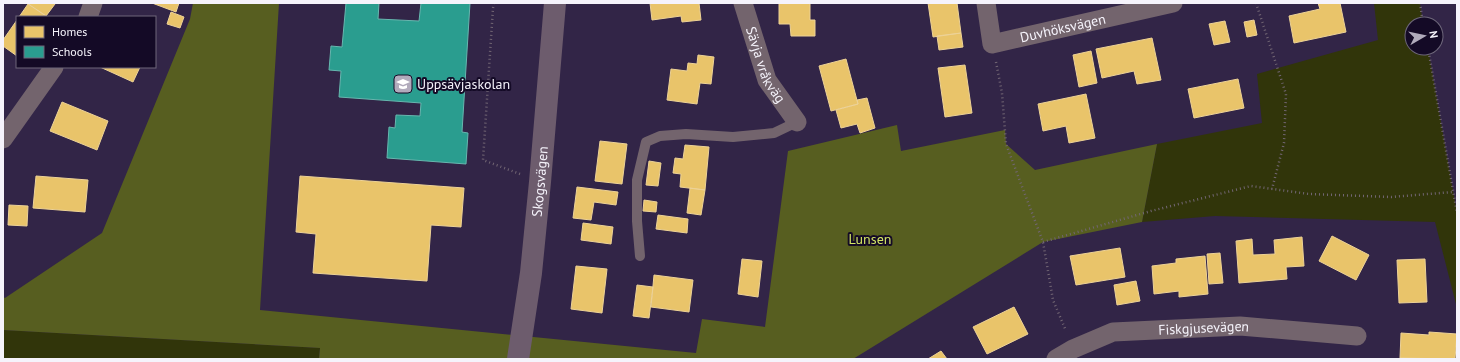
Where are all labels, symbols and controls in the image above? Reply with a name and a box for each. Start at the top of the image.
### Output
street label: Duvhöksvägen [1018,10,1107,46]
legend [16,16,156,68]
north arrow [1404,16,1444,56]
text: Homes [52,24,87,39]
street label: Sävja vråkväg [742,24,790,107]
text: N [1426,30,1441,39]
text: Schools [52,44,92,59]
school or university icon: Uppsävjaskolan [392,73,414,95]
place label: Uppsävjaskolan [417,75,510,93]
street label: Skogsvägen [528,145,552,218]
park label: Lunsen [849,230,891,248]
street label: Fiskgjusevägen [1158,317,1250,339]

